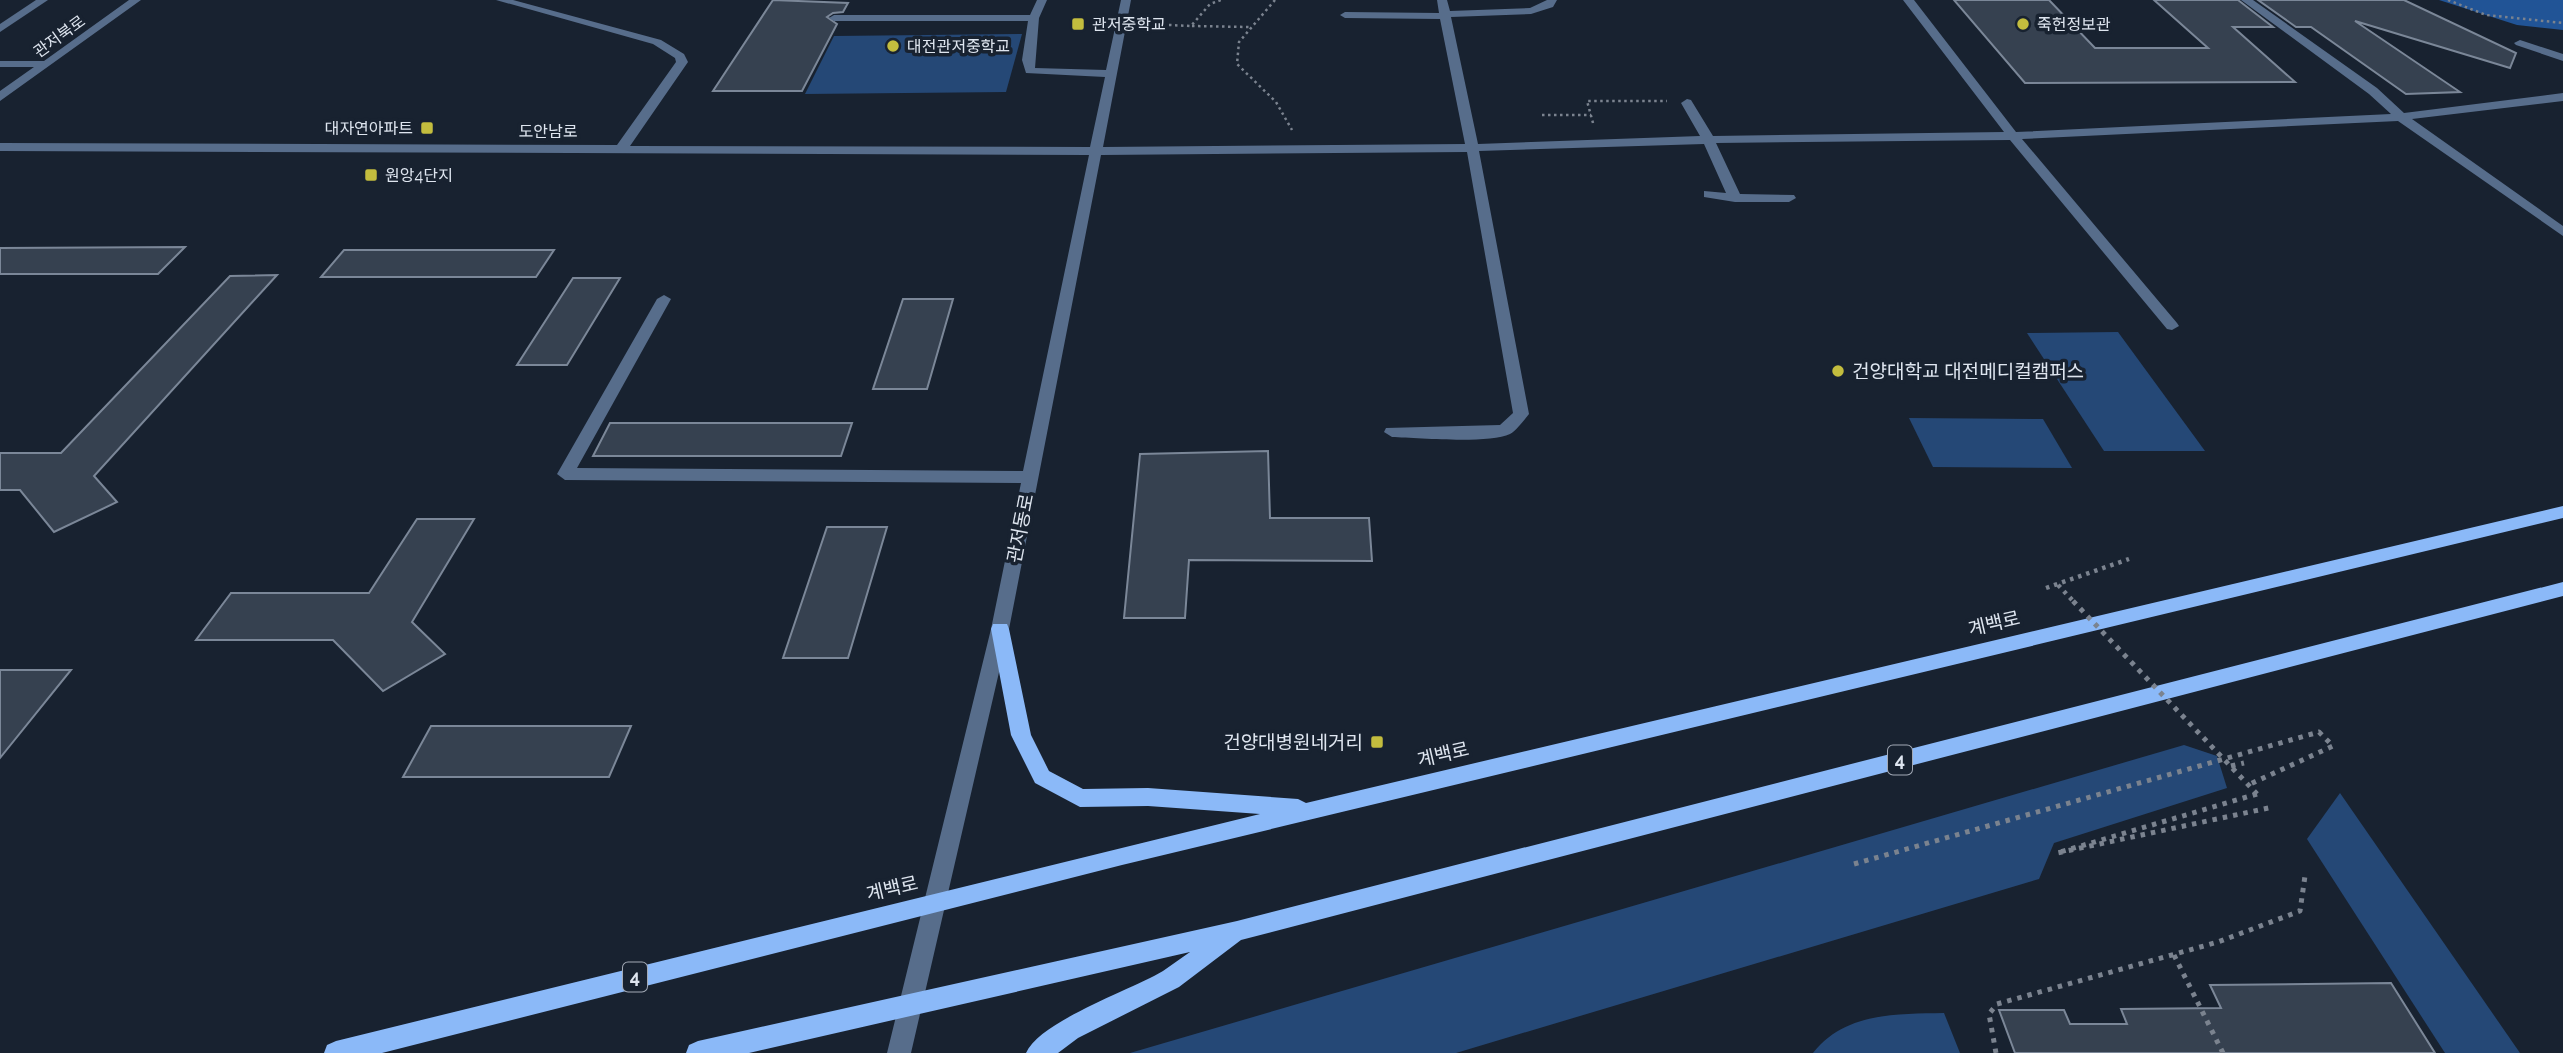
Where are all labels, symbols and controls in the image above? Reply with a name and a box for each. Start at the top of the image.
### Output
street label: 관저북로 [30,11,89,61]
place label: 관저중학교 [1092,15,1166,34]
place label: 죽헌정보관 [2037,15,2111,34]
marker: 관저중학교 [1070,16,1086,32]
marker: 죽헌정보관 [2015,16,2031,32]
place label: 대전관저중학교 [907,37,1010,56]
marker: 대전관저중학교 [885,38,901,54]
place label: 대자연아파트 [325,119,413,138]
marker: 대자연아파트 [419,120,435,136]
street label: 도안남로 [519,122,578,141]
place label: 원앙4단지 [385,166,453,185]
marker: 원앙4단지 [363,167,379,183]
place label: 건양대학교 대전메디컬캠퍼스 [1852,360,2084,382]
marker: 건양대학교 대전메디컬캠퍼스 [1830,363,1846,379]
street label: 관저동로 [1003,492,1037,564]
street label: 계백로 [1966,606,2022,640]
place label: 건양대병원네거리 [1223,731,1363,753]
marker: 건양대병원네거리 [1369,734,1385,750]
street label: 계백로 [1415,737,1471,771]
road number: 4 [1888,746,1912,774]
street label: 계백로 [864,871,920,905]
road number: 4 [623,962,647,992]

